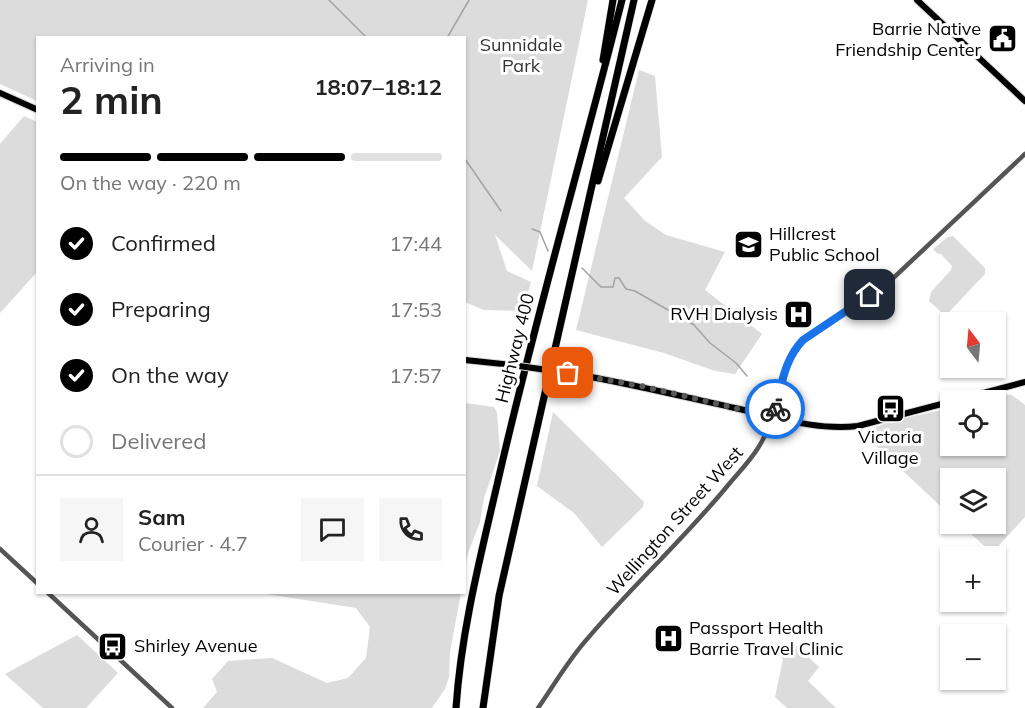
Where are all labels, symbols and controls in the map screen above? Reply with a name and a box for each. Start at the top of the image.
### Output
place label: Barrie Native Friendship Center [835,17,981,61]
public building icon: Barrie Native Friendship Center [986,23,1018,55]
park label: Sunnidale Park [480,33,562,77]
text: Arriving in [60,52,155,77]
text: 18:07–18:12 [314,73,442,101]
text: 2 min [60,75,163,124]
text: On the way · 220 m [60,170,241,195]
place label: Hillcrest Public School [769,222,879,266]
icon: check [60,227,93,260]
school or university icon: Hillcrest Public School [732,228,764,260]
text: Confirmed [111,229,216,257]
text: 17:44 [389,231,442,256]
pin [844,269,895,320]
icon: home [853,278,886,311]
street label: Highway 400 [490,291,539,405]
icon: check [60,293,93,326]
text: Preparing [111,295,211,323]
text: 17:53 [389,297,442,322]
hospital icon: RVH Dialysis [783,298,815,330]
place label: RVH Dialysis [670,302,778,325]
north arrow [940,312,1006,378]
map controls [940,312,1006,690]
pin [542,347,593,398]
icon: bag [551,356,584,389]
icon: check [60,359,93,392]
text: On the way [111,361,229,389]
text: 17:57 [389,363,442,388]
courier [745,379,805,439]
button: locate [940,390,1006,456]
bus stop icon: Victoria Village [874,392,906,424]
icon: bike [759,393,792,426]
place label: Victoria Village [858,425,922,469]
text: Delivered [111,427,206,455]
street label: Wellington Street West [601,441,748,600]
button: layers [940,468,1006,534]
button: person [60,498,123,561]
button: chat [301,498,364,561]
button: phone [379,498,442,561]
text: Sam [138,503,186,531]
text: Courier · 4.7 [138,531,248,556]
button: + [940,546,1006,612]
place label: Passport Health Barrie Travel Clinic [689,616,843,660]
hospital icon: Passport Health Barrie Travel Clinic [652,622,684,654]
button: − [940,624,1006,690]
bus stop icon: Shirley Avenue [97,630,129,662]
place label: Shirley Avenue [134,634,258,657]

